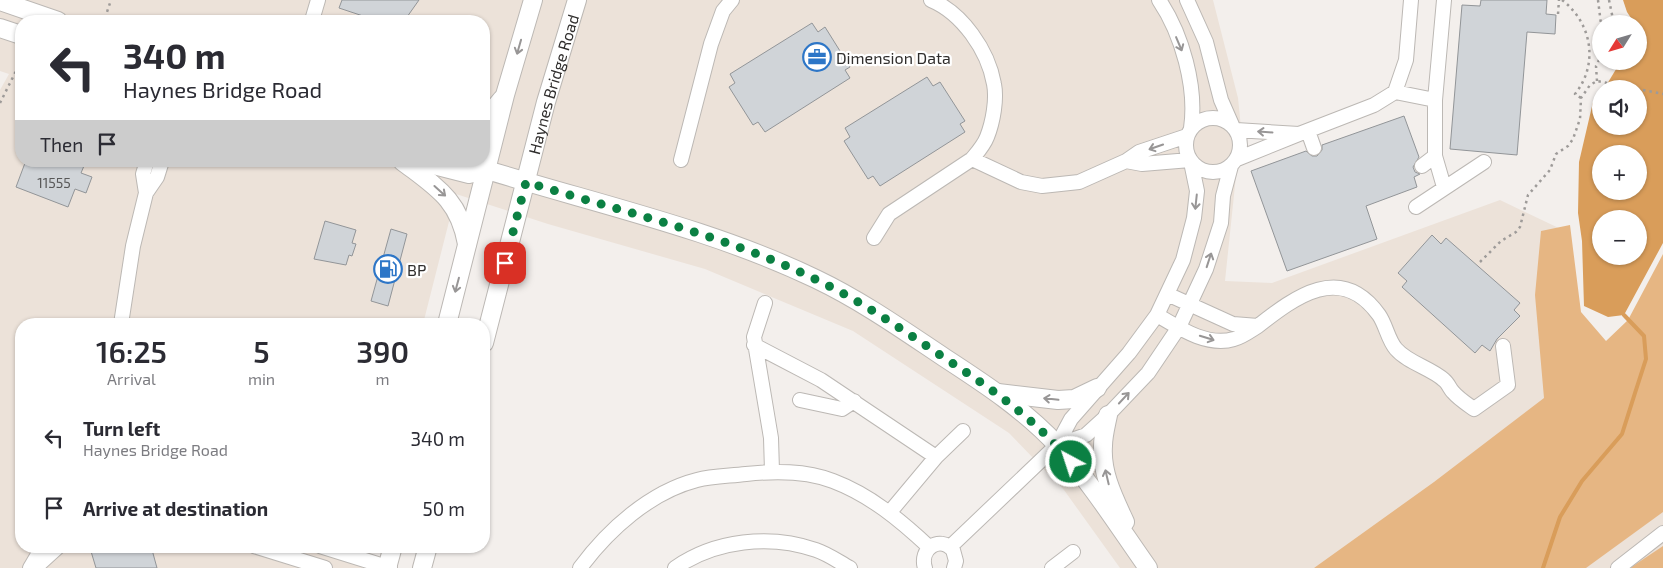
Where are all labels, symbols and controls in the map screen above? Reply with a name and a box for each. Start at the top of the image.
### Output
street label: Haynes Bridge Road [524,12,582,156]
north arrow [1592,15,1648,70]
map controls [1592,15,1647,265]
text: 340 m [123,34,226,76]
icon: left [40,35,105,100]
one-way arrow [1175,36,1185,51]
one-way arrow [514,38,524,54]
office icon: Dimension Data [802,42,832,72]
place label: Dimension Data [836,48,951,67]
text: Haynes Bridge Road [123,76,322,102]
button: sound [1592,80,1647,135]
one-way arrow [1257,127,1273,137]
icon: arrive [93,130,121,158]
text: Then [40,133,83,156]
one-way arrow [1148,142,1164,152]
button: + [1592,145,1647,200]
house number: 11555 [37,174,71,191]
one-way arrow [433,186,446,197]
one-way arrow [1191,194,1201,210]
button: − [1592,210,1647,265]
pin [484,242,526,284]
icon: arrive [491,249,519,277]
one-way arrow [1205,253,1214,268]
fuel station icon: BP [373,254,403,284]
place label: BP [407,260,426,279]
one-way arrow [452,277,461,293]
text: 16:25 [96,333,167,369]
text: 5 [253,333,270,369]
text: 390 [356,333,409,369]
one-way arrow [1199,334,1215,344]
text: Arrival [107,369,156,388]
text: min [248,369,275,388]
text: m [376,369,390,388]
one-way arrow [1118,392,1130,404]
one-way arrow [1043,394,1059,404]
text: Turn left [83,417,160,440]
icon: left [40,424,68,452]
text: 340 m [410,427,465,450]
position arrow [1044,435,1096,487]
text: Haynes Bridge Road [83,440,228,459]
one-way arrow [1102,470,1111,486]
icon: arrive [40,494,68,522]
text: Arrive at destination [83,497,268,520]
text: 50 m [422,497,465,520]

